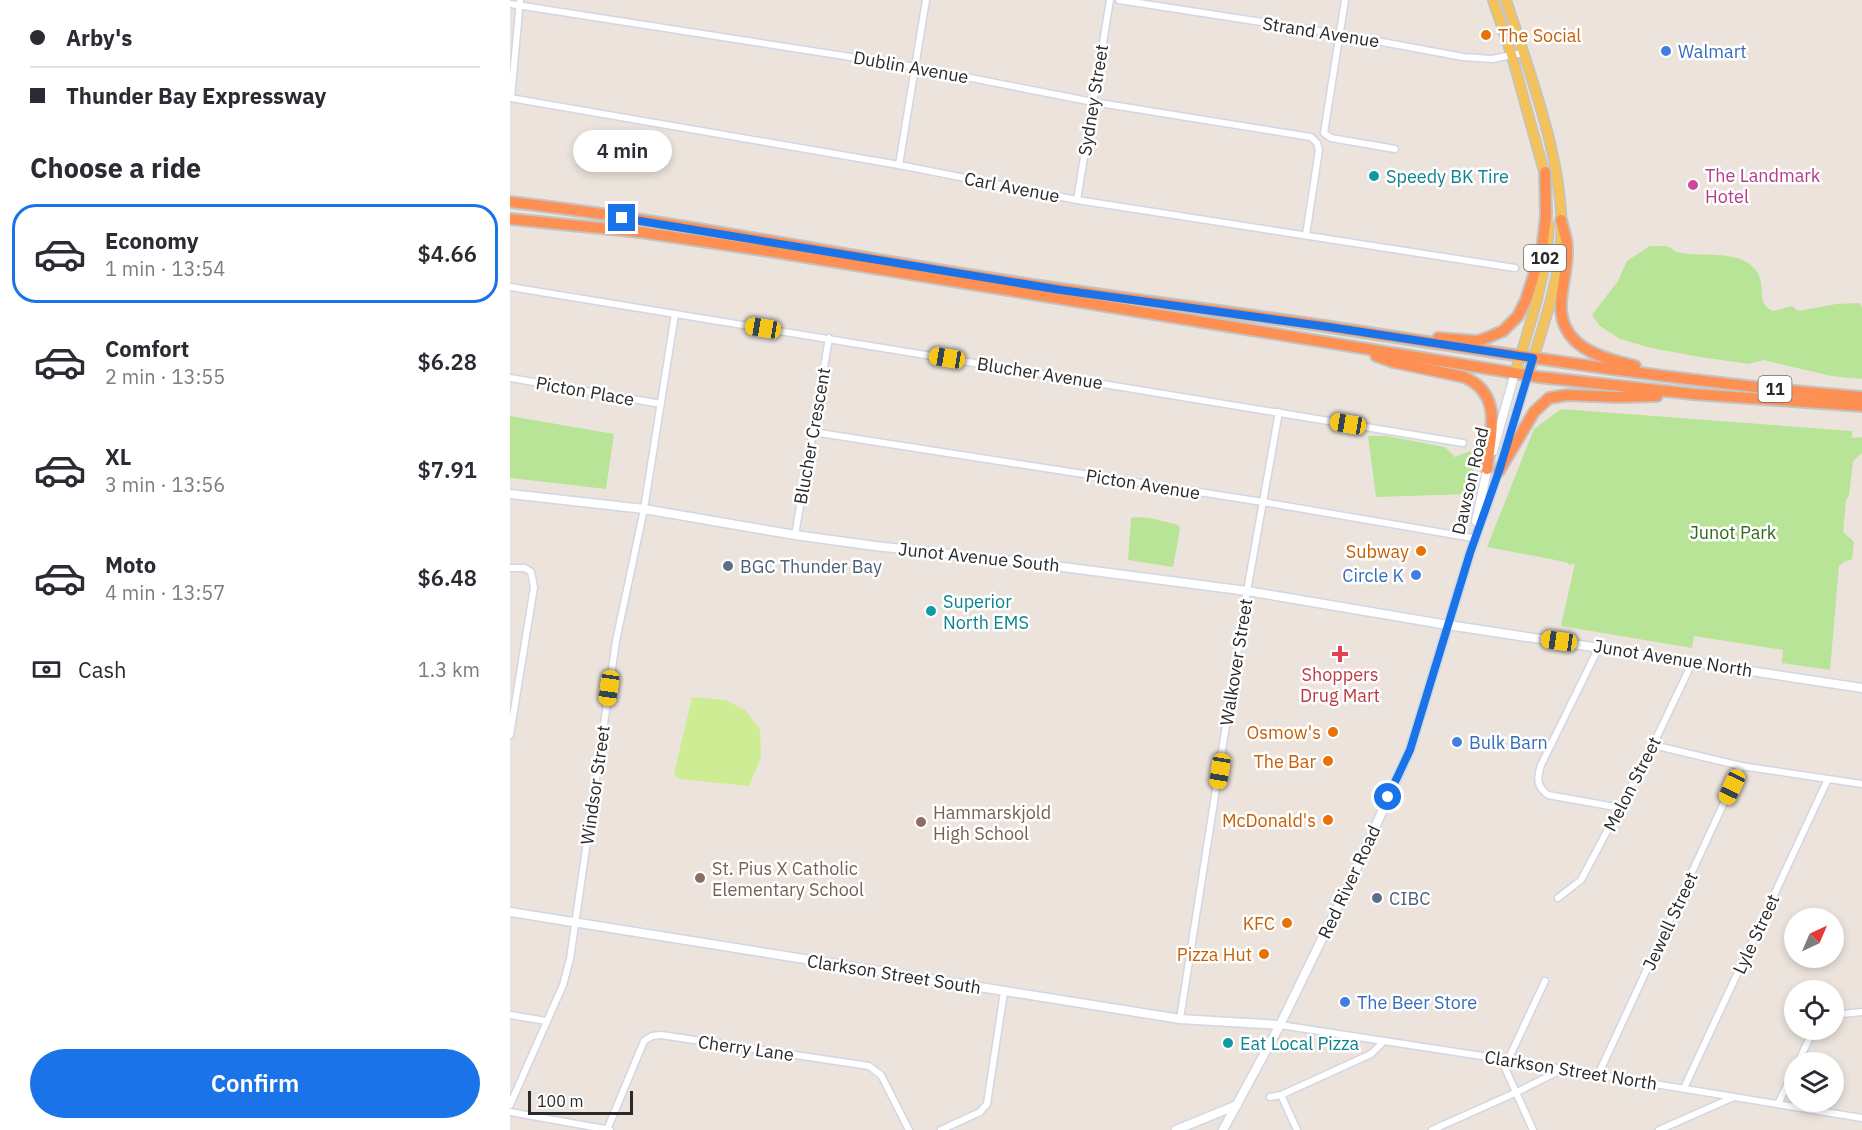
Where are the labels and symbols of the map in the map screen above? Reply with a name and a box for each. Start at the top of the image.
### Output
street label: Strand Avenue [1261,11,1381,53]
place label: The Social [1498,24,1581,47]
marker: The Social [1479,28,1493,42]
place label: Walmart [1678,40,1747,63]
street label: Sydney Street [1073,43,1113,157]
marker: Walmart [1659,44,1673,58]
street label: Dublin Avenue [852,46,971,88]
callout: 4 min [573,131,672,173]
place label: The Landmark Hotel [1705,164,1821,208]
place label: Speedy BK Tire [1386,165,1509,188]
street label: Carl Avenue [962,166,1062,208]
marker: Speedy BK Tire [1367,169,1381,183]
marker: The Landmark Hotel [1686,178,1700,192]
route end [608,204,635,231]
road number: 102 [1524,245,1566,271]
car [744,316,782,340]
car [928,346,966,370]
street label: Blucher Avenue [975,352,1105,394]
street label: Blucher Crescent [789,366,835,506]
street label: Picton Place [534,371,636,411]
road number: 11 [1758,376,1792,402]
car [1329,412,1367,436]
street label: Dawson Road [1446,425,1494,537]
street label: Picton Avenue [1084,464,1202,504]
park label: Junot Park [1690,521,1777,544]
street label: Junot Avenue South [897,537,1061,577]
place label: Subway [1346,540,1409,563]
marker: Subway [1414,544,1428,558]
place label: BGC Thunder Bay [740,555,882,578]
marker: BGC Thunder Bay [721,559,735,573]
place label: Circle K [1342,564,1405,587]
marker: Circle K [1409,568,1423,582]
place label: Superior North EMS [943,590,1029,634]
street label: Walkover Street [1215,597,1257,727]
marker: Superior North EMS [924,604,938,618]
car [1540,630,1578,652]
street label: Junot Avenue North [1592,634,1754,682]
marker: Shoppers Drug Mart [1333,647,1347,661]
place label: Shoppers Drug Mart [1300,663,1380,707]
car [598,669,620,707]
place label: Osmow's [1246,721,1321,744]
street label: Windsor Street [575,724,615,846]
marker: Osmow's [1326,725,1340,739]
place label: Bulk Barn [1469,731,1548,754]
street label: Melon Street [1598,733,1666,835]
marker: Bulk Barn [1450,735,1464,749]
place label: The Bar [1253,750,1316,773]
car [1208,752,1232,790]
marker: The Bar [1321,754,1335,768]
car [1716,767,1748,807]
route start [1374,783,1401,810]
place label: Hammarskjold High School [933,801,1051,845]
place label: McDonald's [1222,809,1316,832]
marker: McDonald's [1321,813,1335,827]
marker: Hammarskjold High School [914,815,928,829]
street label: Red River Road [1313,822,1385,942]
place label: St. Pius X Catholic Elementary School [712,857,864,901]
street label: Jewell Street [1637,868,1703,974]
marker: St. Pius X Catholic Elementary School [693,871,707,885]
place label: CIBC [1389,887,1430,910]
street label: Lyle Street [1727,890,1785,978]
marker: CIBC [1370,891,1384,905]
north arrow [1784,908,1844,968]
place label: KFC [1243,912,1275,935]
marker: KFC [1280,916,1294,930]
place label: Pizza Hut [1177,943,1252,966]
marker: Pizza Hut [1257,947,1271,961]
street label: Clarkson Street South [805,949,983,999]
place label: The Beer Store [1357,991,1477,1014]
marker: The Beer Store [1338,995,1352,1009]
street label: Cherry Lane [697,1030,796,1066]
place label: Eat Local Pizza [1240,1032,1360,1055]
marker: Eat Local Pizza [1221,1036,1235,1050]
street label: Clarkson Street North [1483,1045,1659,1095]
scale bar [528,1088,633,1116]

